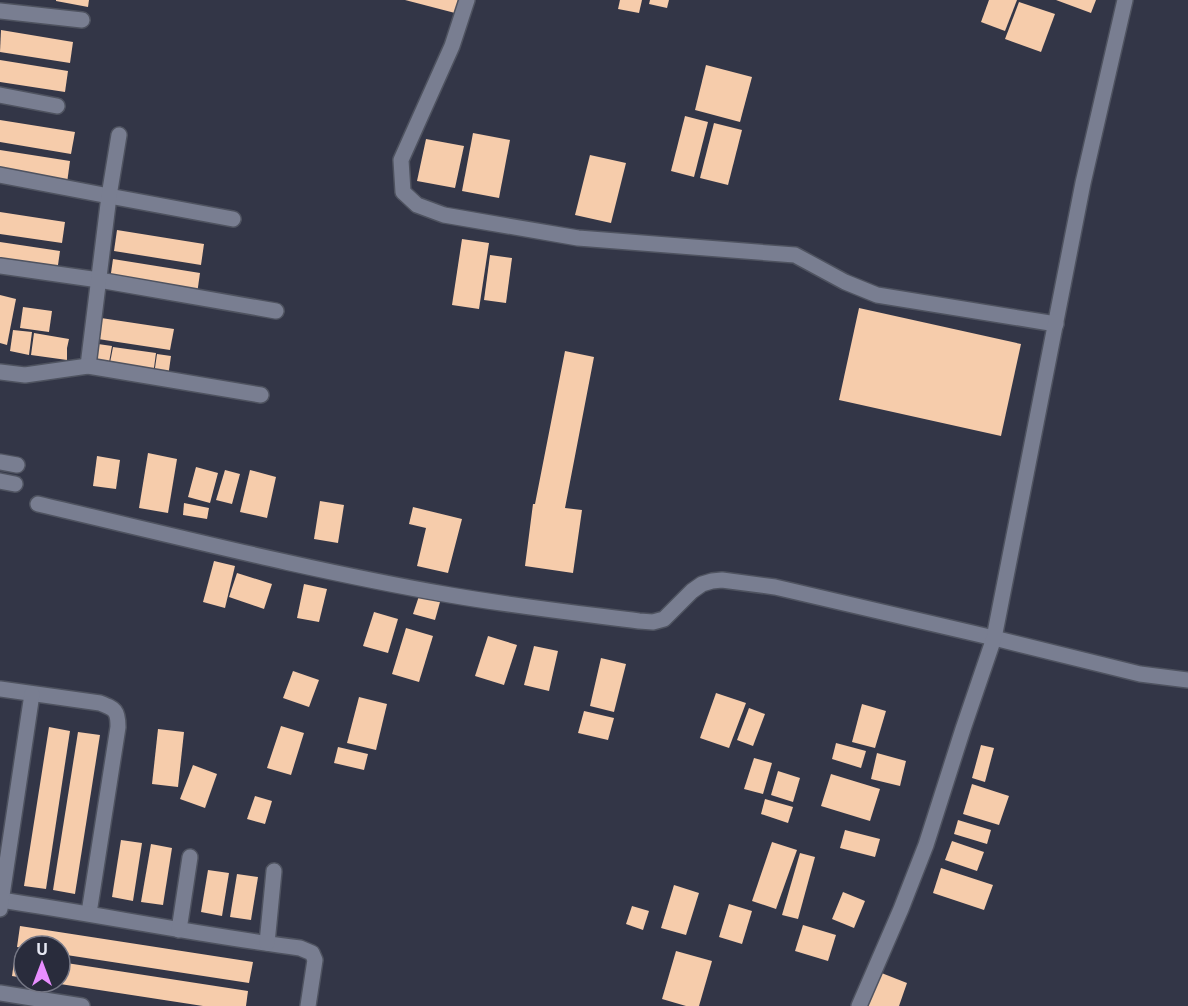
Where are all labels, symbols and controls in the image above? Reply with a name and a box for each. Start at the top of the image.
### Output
north arrow [12,934,72,994]
text: U [36,938,48,960]

